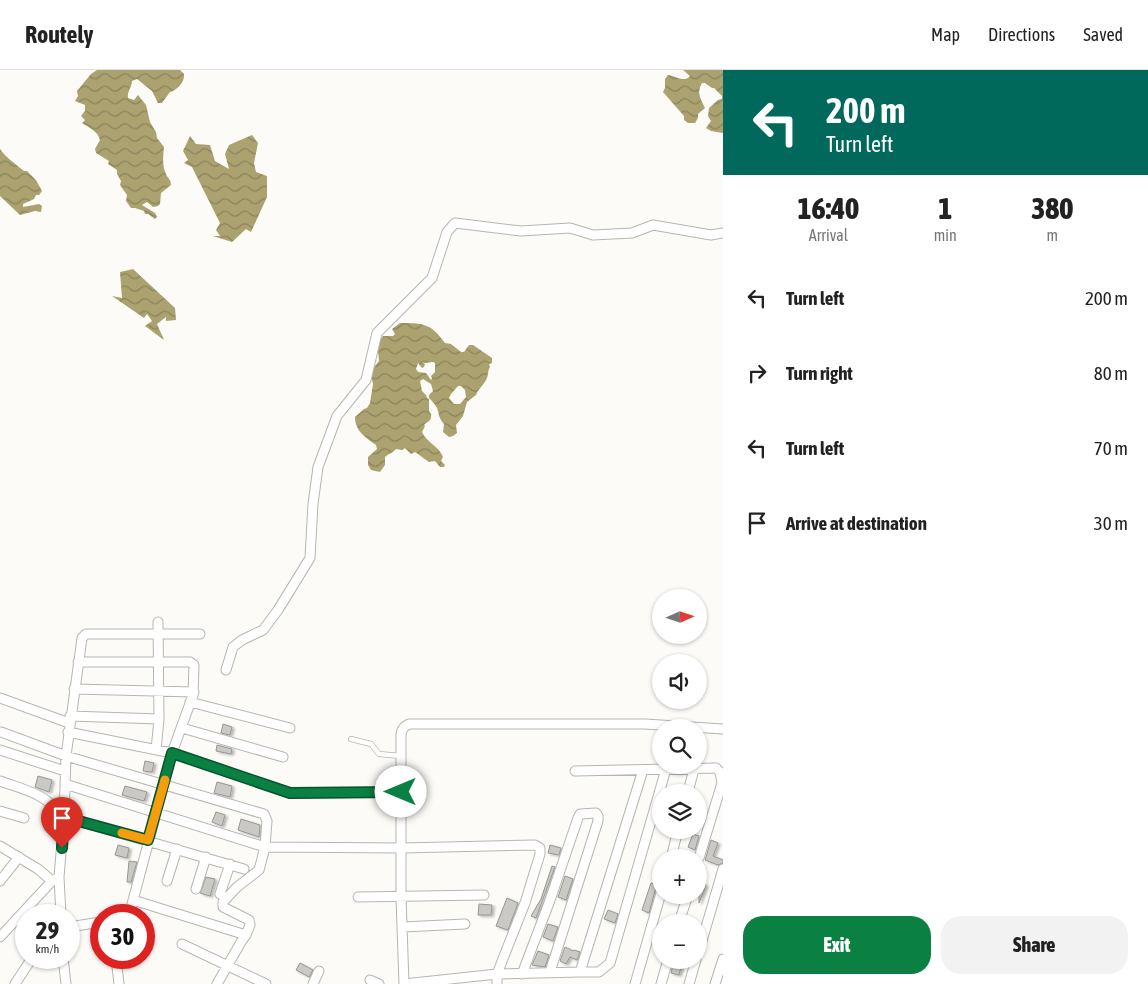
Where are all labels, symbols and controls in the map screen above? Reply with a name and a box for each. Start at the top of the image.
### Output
text: Routely [25,21,93,48]
text: Map [931,24,960,45]
text: Directions [988,24,1055,45]
text: Saved [1083,24,1123,45]
icon: left [743,90,808,155]
text: 200 m [826,90,905,130]
text: Turn left [826,131,893,157]
text: 16:40 [797,191,859,225]
text: 1 [938,191,952,225]
text: 380 [1031,191,1073,225]
text: Arrival [809,226,848,244]
text: min [934,226,957,244]
text: m [1047,226,1058,244]
icon: left [743,284,771,312]
text: Turn left [786,287,844,309]
text: 200 m [1085,287,1128,309]
icon: right [743,359,771,387]
text: Turn right [786,362,853,384]
text: 80 m [1094,362,1128,384]
icon: left [743,434,771,462]
text: Turn left [786,437,844,459]
text: 70 m [1094,437,1128,459]
icon: arrive [743,509,771,537]
text: Arrive at destination [786,512,927,534]
text: 30 m [1094,512,1128,534]
north arrow [652,589,708,644]
map controls [652,589,707,969]
button: sound [652,654,707,709]
button: search [652,719,707,774]
position arrow [374,765,426,817]
button: layers [652,784,707,839]
pin [41,797,83,848]
icon: arrive [48,804,76,832]
button: + [652,849,707,904]
speed limit sign: 30 [90,904,155,969]
button: − [652,914,707,969]
text: 29 [36,916,59,944]
button: Exit [743,916,931,974]
button: Share [941,916,1128,974]
text: km/h [36,942,59,956]

